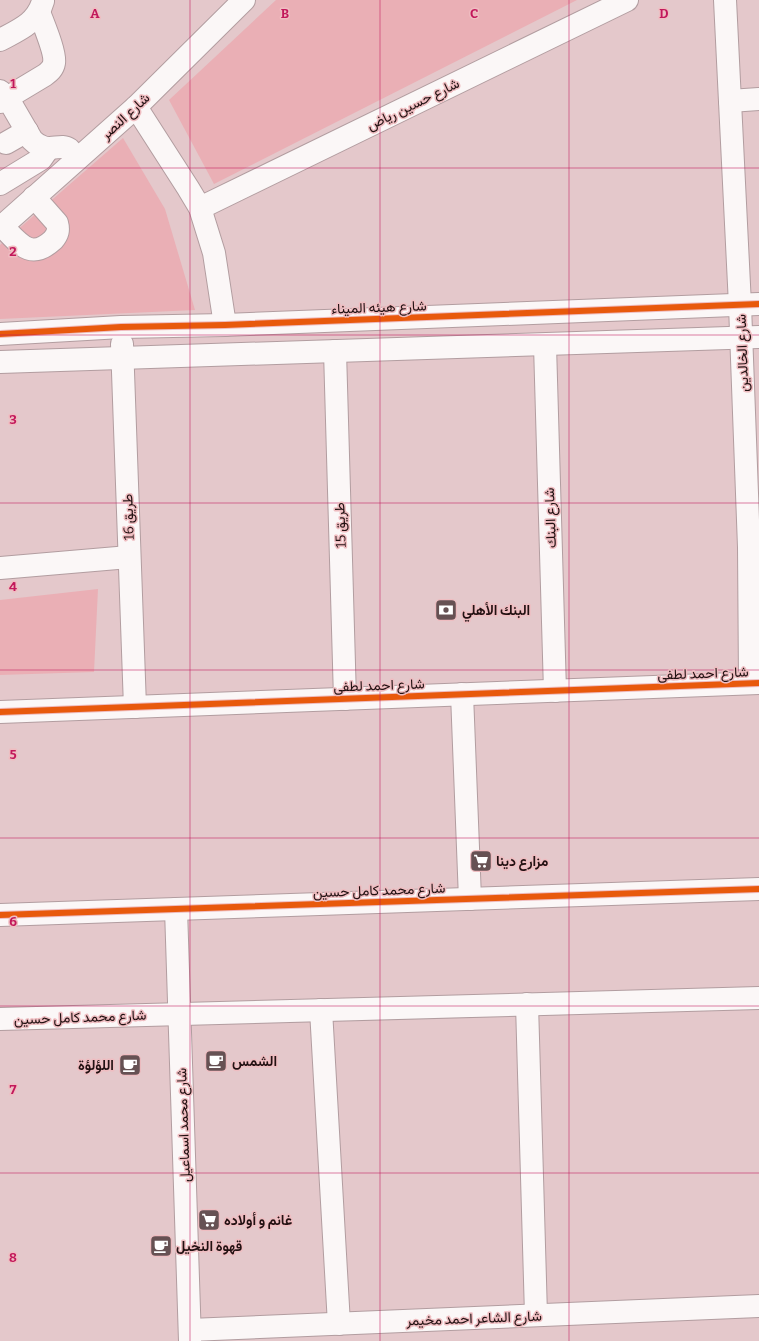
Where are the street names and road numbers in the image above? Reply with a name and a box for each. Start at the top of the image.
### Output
street label: شارع حسين رياض [364,75,463,136]
street label: شارع النصر [97,90,155,145]
street label: شارع هيئه الميناء [331,297,427,320]
street label: شارع الخالدين [733,314,754,392]
street label: شارع البنك [541,487,562,549]
street label: طريق 16 [119,494,138,540]
street label: طريق 15 [331,502,350,548]
street label: شارع احمد لطفى [657,663,749,686]
street label: شارع احمد لطفى [333,675,425,698]
street label: شارع محمد كامل حسين [312,880,446,903]
street label: شارع محمد كامل حسين [13,1007,147,1030]
street label: شارع محمد اسماعيل [173,1067,196,1182]
street label: شارع الشاعر احمد مخيمر [405,1308,542,1331]

